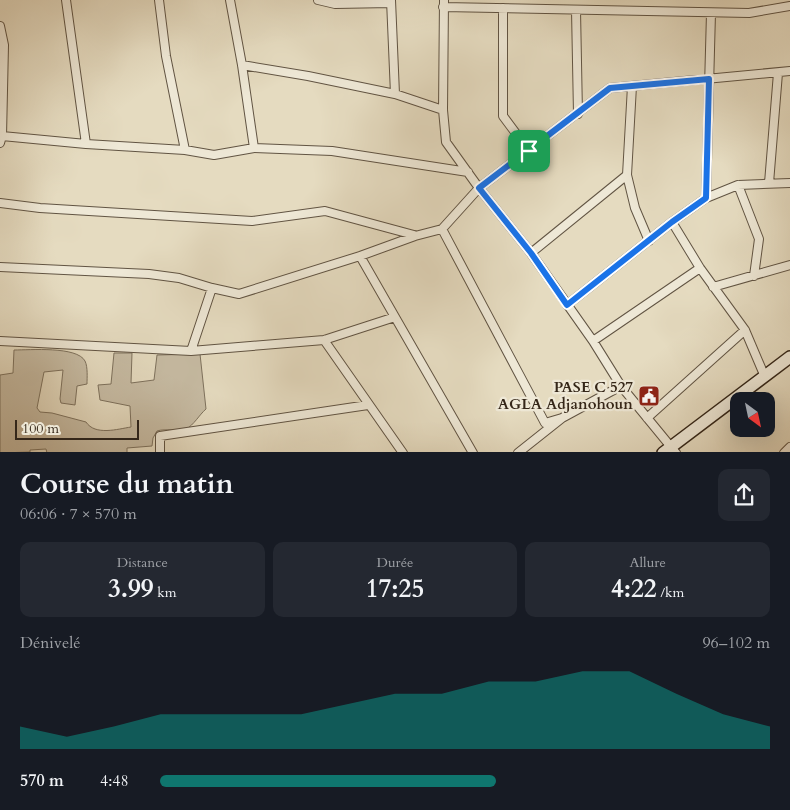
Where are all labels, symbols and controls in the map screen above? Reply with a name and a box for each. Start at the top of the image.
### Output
pin [508,130,550,172]
icon: arrive [515,137,543,165]
place label: PASE C 527 AGLA Adjanohoun [498,377,633,414]
public building icon: PASE C 527 AGLA Adjanohoun [637,384,661,408]
north arrow [730,392,775,438]
map controls [730,392,775,437]
scale bar [15,418,139,441]
text: 100 m [22,419,59,438]
text: Course du matin [20,465,234,503]
button: share [718,469,770,521]
text: 06:06 · 7 × 570 m [20,503,137,525]
text: Distance [117,553,168,572]
text: Durée [377,553,413,572]
text: Allure [630,553,666,572]
text: 3.99 [108,572,154,606]
text: 17:25 [366,572,424,606]
text: 4:22 [611,572,657,606]
text: km [154,583,177,602]
text: /km [657,583,684,602]
text: Dénivelé [20,632,81,654]
text: 96–102 m [702,632,770,654]
text: 570 m [20,770,64,792]
text: 4:48 [100,770,129,792]

